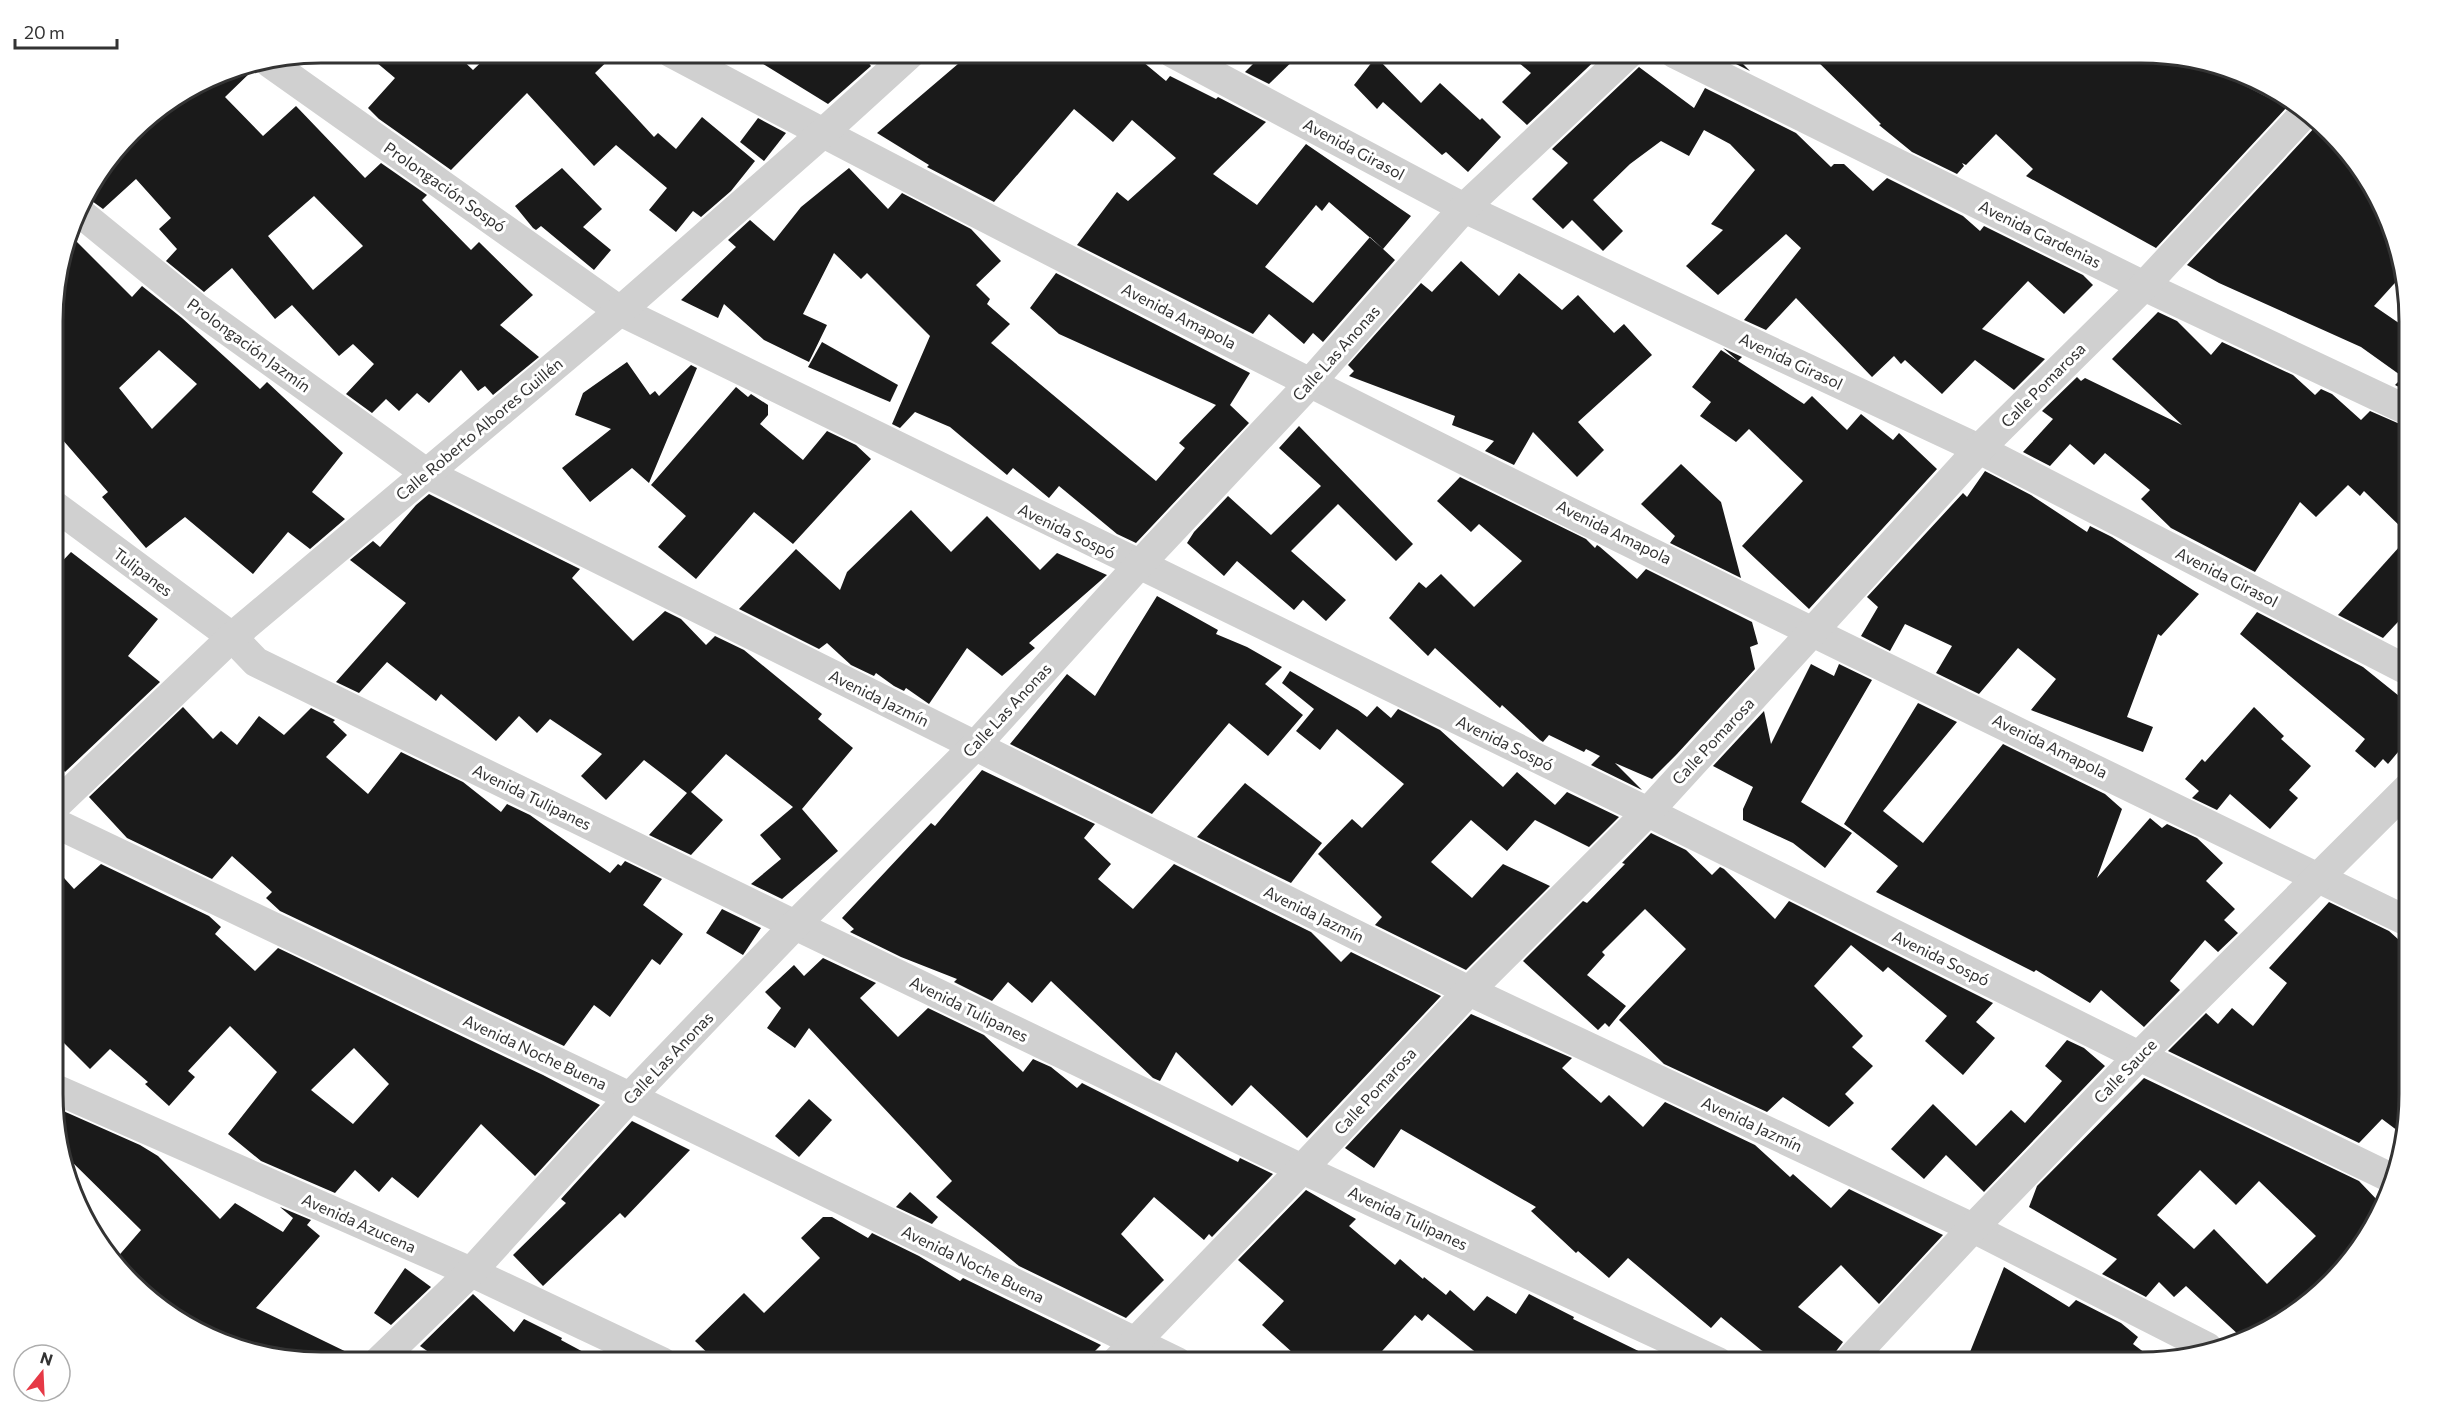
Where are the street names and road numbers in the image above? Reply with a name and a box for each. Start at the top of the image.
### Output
street label: Avenida Girasol [1300,114,1408,183]
street label: Prolongación Sospó [381,137,510,236]
street label: Avenida Gardenias [1976,196,2104,271]
street label: Avenida Amapola [1119,279,1239,353]
street label: Prolongación Jazmín [184,294,315,396]
street label: Calle Las Anonas [1288,301,1383,404]
street label: Avenida Girasol [1736,328,1846,393]
street label: Calle Pomarosa [1996,338,2089,431]
street label: Calle Roberto Albores Guillén [392,353,566,504]
street label: Avenida Amapola [1554,495,1675,568]
street label: Avenida Sospó [1015,499,1119,562]
street label: Tulipanes [110,543,176,600]
street label: Avenida Girasol [2173,543,2281,610]
street label: Calle Las Anonas [958,659,1055,761]
street label: Avenida Jazmín [826,665,932,730]
street label: Calle Pomarosa [1668,693,1758,788]
street label: Avenida Amapola [1990,709,2111,782]
street label: Avenida Sospó [1453,711,1557,774]
street label: Avenida Tulipanes [470,760,595,833]
street label: Avenida Jazmín [1261,881,1367,946]
street label: Avenida Sospó [1889,926,1993,989]
street label: Avenida Tulipanes [907,972,1032,1045]
street label: Calle Las Anonas [619,1007,717,1108]
street label: Avenida Noche Buena [460,1010,610,1093]
street label: Calle Sauce [2089,1035,2160,1107]
street label: Calle Pomarosa [1330,1043,1420,1138]
street label: Avenida Jazmín [1699,1092,1806,1155]
street label: Avenida Tulipanes [1346,1182,1471,1254]
street label: Avenida Azucena [299,1189,419,1256]
street label: Avenida Noche Buena [899,1221,1048,1306]

